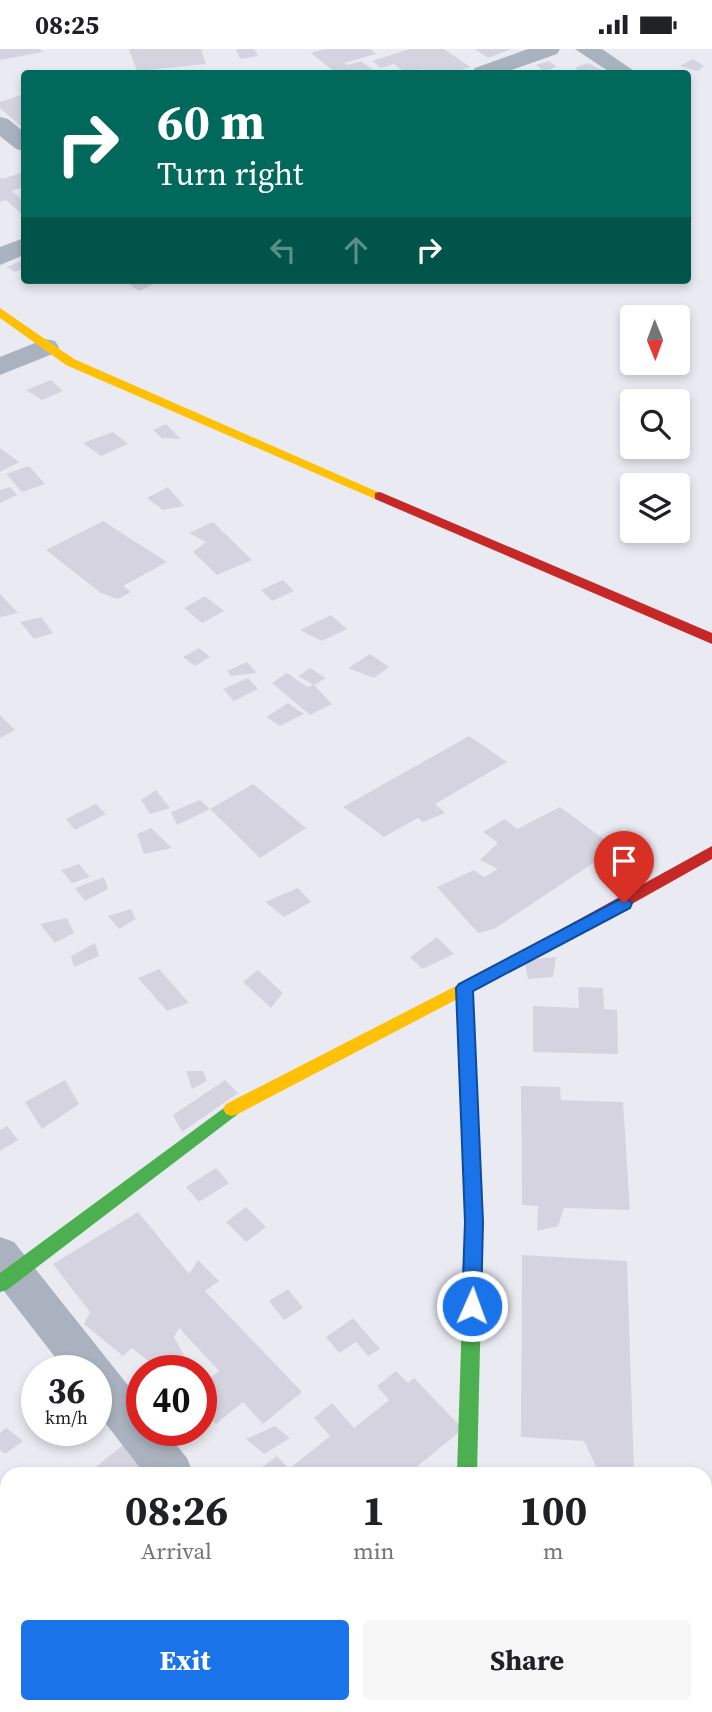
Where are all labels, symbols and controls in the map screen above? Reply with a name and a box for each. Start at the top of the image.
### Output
text: 08:25 [35,7,99,43]
text: 60 m [157,88,265,155]
icon: right [42,98,133,189]
text: Turn right [157,152,303,196]
icon: left [264,231,302,269]
icon: ahead [337,231,375,269]
icon: right [410,231,448,269]
north arrow [620,305,690,375]
map controls [620,305,690,543]
button: search [620,389,690,459]
button: layers [620,473,690,543]
pin [594,831,654,903]
icon: arrive [605,842,643,880]
position arrow [435,1269,509,1343]
speed limit sign: 40 [126,1355,217,1446]
text: 36 [48,1367,85,1415]
text: km/h [45,1405,88,1430]
text: 08:26 [125,1481,228,1539]
text: 1 [362,1481,385,1539]
text: 100 [519,1481,587,1539]
text: Arrival [141,1535,212,1567]
text: min [353,1535,394,1567]
text: m [543,1535,564,1567]
button: Exit [21,1620,349,1700]
button: Share [363,1620,691,1700]

